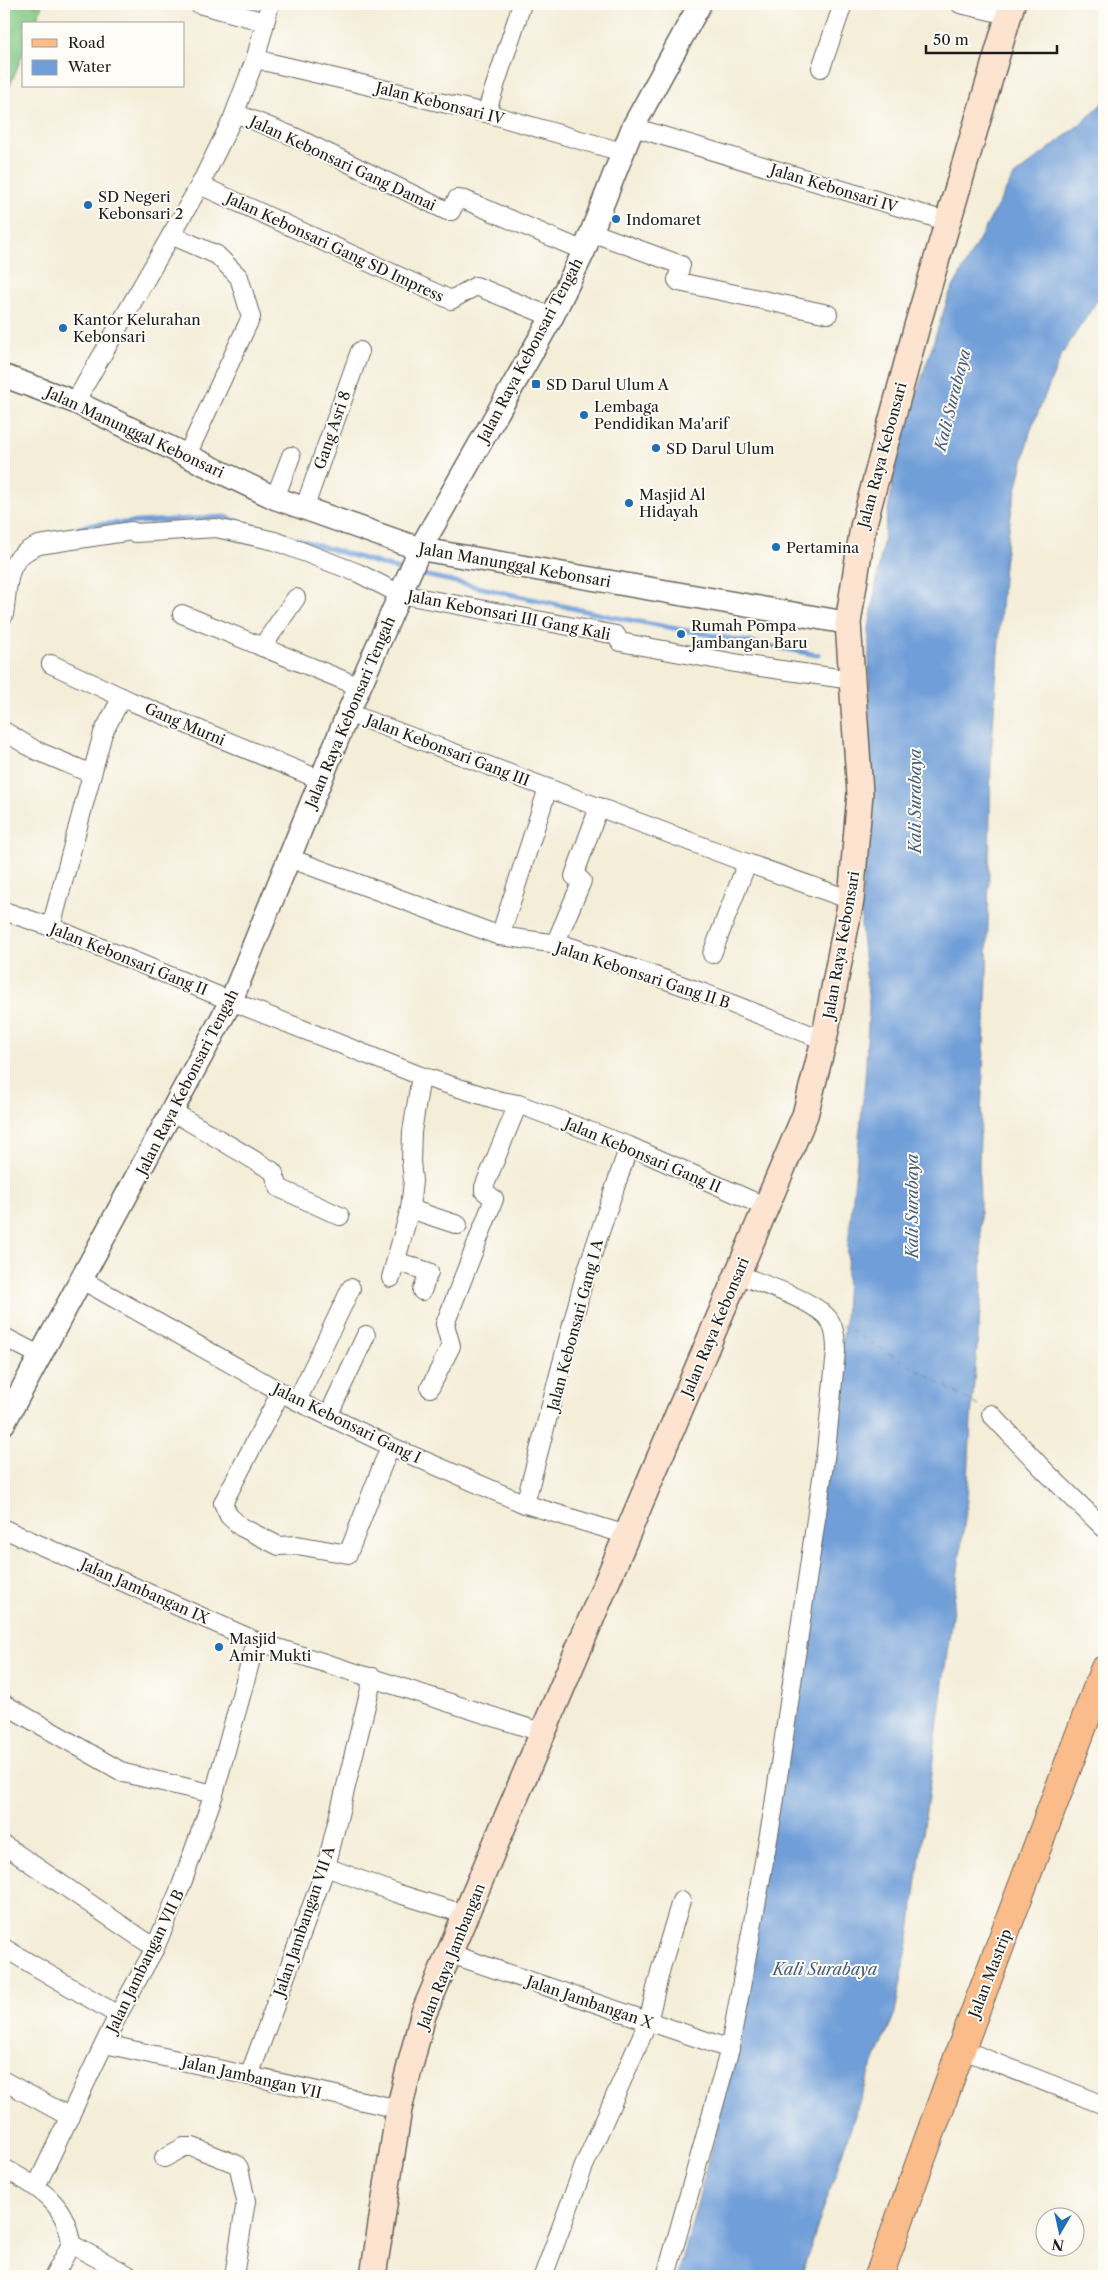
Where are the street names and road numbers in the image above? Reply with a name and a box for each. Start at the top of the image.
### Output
street label: Jalan Kebonsari IV [372,77,507,128]
street label: Jalan Kebonsari Gang Damai [245,111,439,215]
street label: Jalan Kebonsari IV [766,159,901,217]
street label: Jalan Kebonsari Gang SD Impress [221,187,447,306]
street label: Jalan Raya Kebonsari Tengah [472,254,587,447]
street label: Jalan Raya Kebonsari [853,380,911,532]
street label: Jalan Manunggal Kebonsari [41,381,228,482]
street label: Gang Asri 8 [310,388,354,472]
street label: Jalan Manunggal Kebonsari [416,538,613,591]
street label: Jalan Kebonsari III Gang Kali [404,586,612,644]
street label: Jalan Raya Kebonsari Tengah [300,613,399,812]
street label: Gang Murni [142,699,229,750]
street label: Jalan Kebonsari Gang III [362,709,532,790]
street label: Jalan Raya Kebonsari [818,869,863,1022]
street label: Jalan Kebonsari Gang II [46,918,210,999]
street label: Jalan Kebonsari Gang II B [551,937,733,1012]
street label: Jalan Raya Kebonsari Tengah [131,985,242,1180]
street label: Jalan Kebonsari Gang II [560,1113,724,1197]
street label: Jalan Kebonsari Gang I A [542,1236,607,1415]
street label: Jalan Raya Kebonsari [676,1254,753,1401]
street label: Jalan Kebonsari Gang I [268,1378,424,1467]
street label: Jalan Jambangan IX [76,1553,212,1628]
street label: Jalan Jambangan VII A [269,1843,339,2000]
street label: Jalan Raya Jambangan [412,1880,489,2033]
street label: Jalan Jambangan VII B [101,1886,188,2038]
street label: Jalan Mastrip [964,1926,1016,2022]
street label: Jalan Jambangan X [522,1971,656,2033]
street label: Jalan Jambangan VII [178,2051,324,2102]

